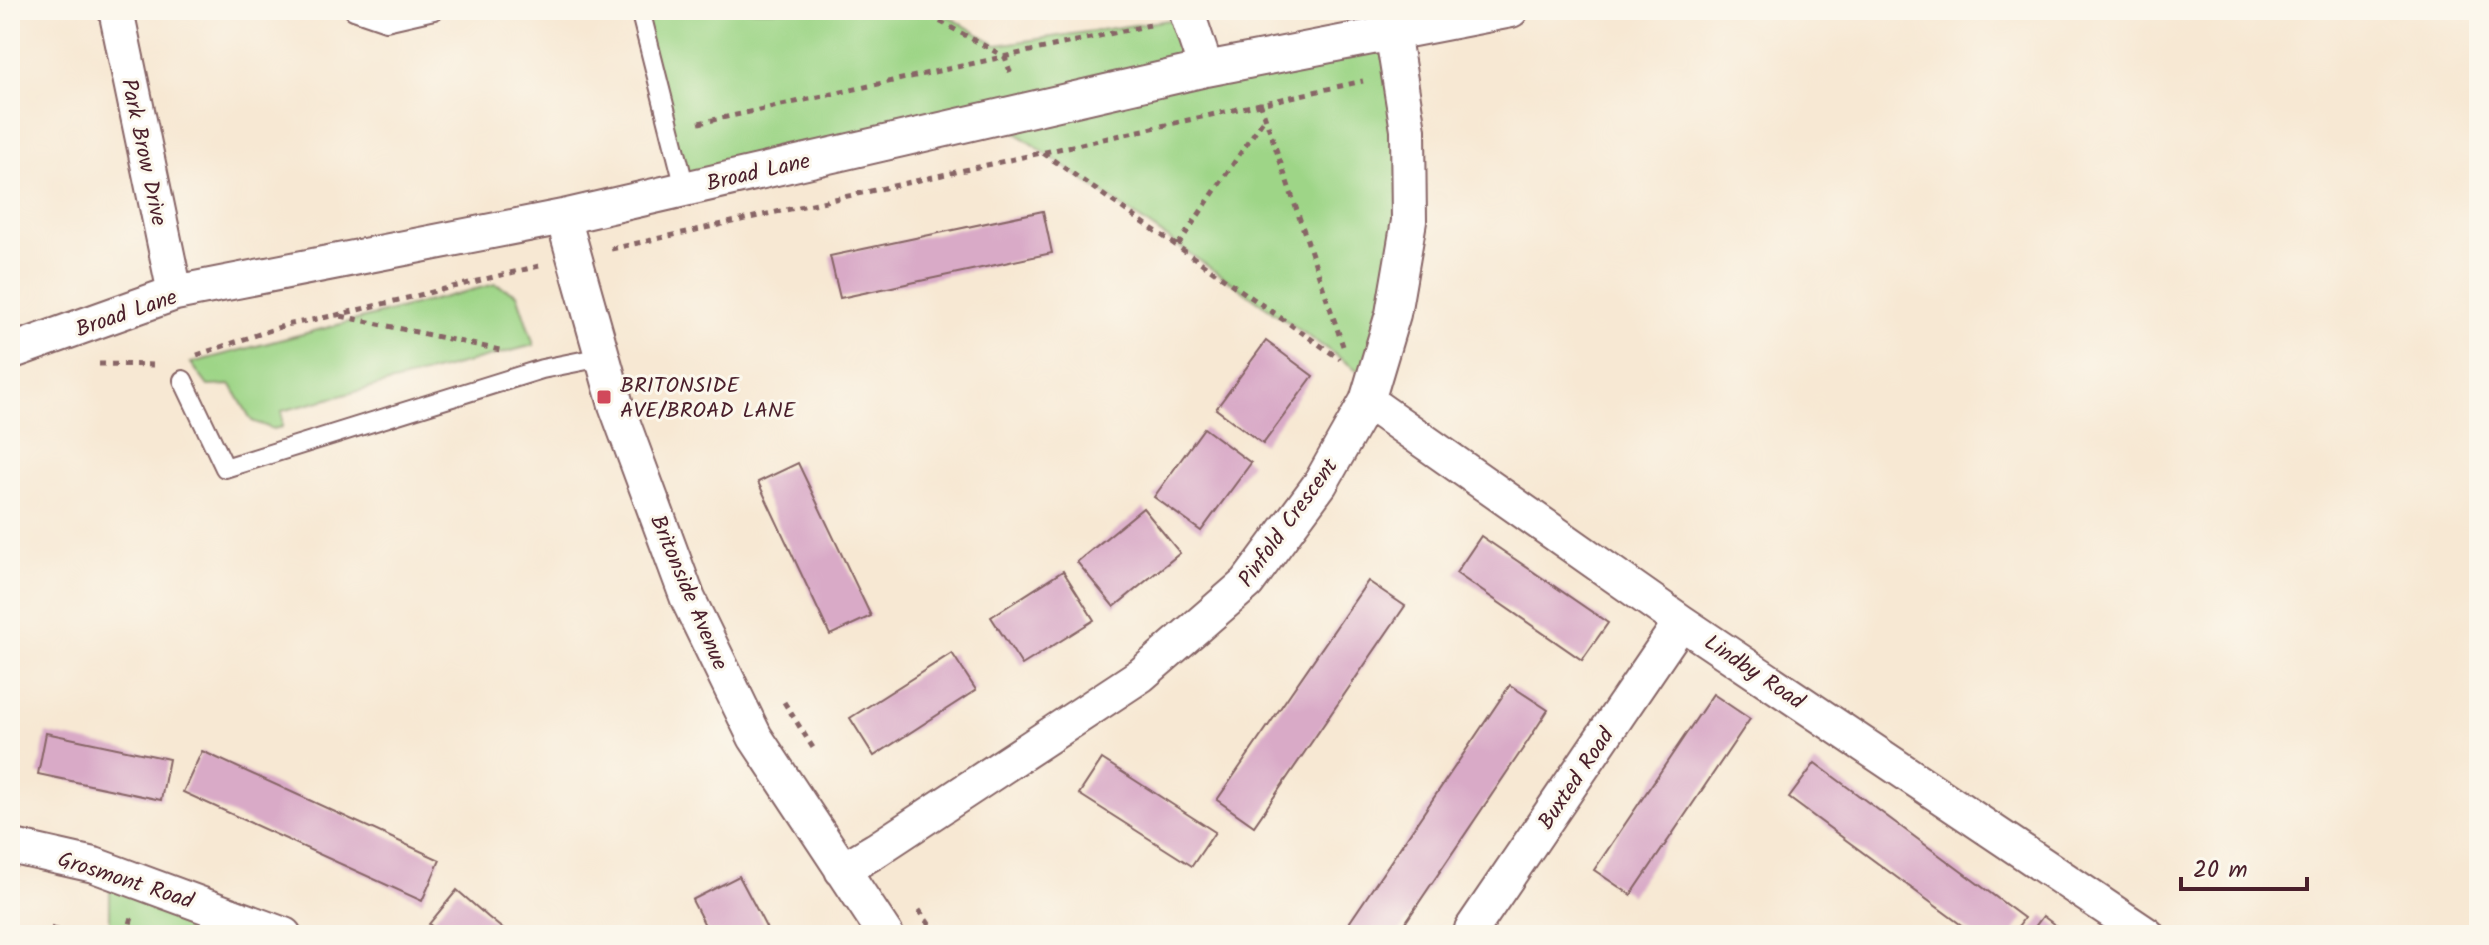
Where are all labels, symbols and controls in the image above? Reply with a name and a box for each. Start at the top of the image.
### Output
street label: Park Brow Drive [110,76,175,229]
street label: Broad Lane [703,145,814,202]
street label: Broad Lane [71,281,182,348]
place label: BRITONSIDE AVE/BROAD LANE [620,369,797,429]
marker: BRITONSIDE AVE/BROAD LANE [595,388,613,406]
street label: Pinfold Crescent [1230,451,1348,595]
street label: Britonside Avenue [639,510,736,676]
street label: Lindby Road [1696,626,1812,720]
street label: Buxted Road [1530,721,1625,837]
scale bar [2181,841,2307,891]
street label: Grosmont Road [53,843,199,920]
text: 20 m [2193,851,2248,890]

